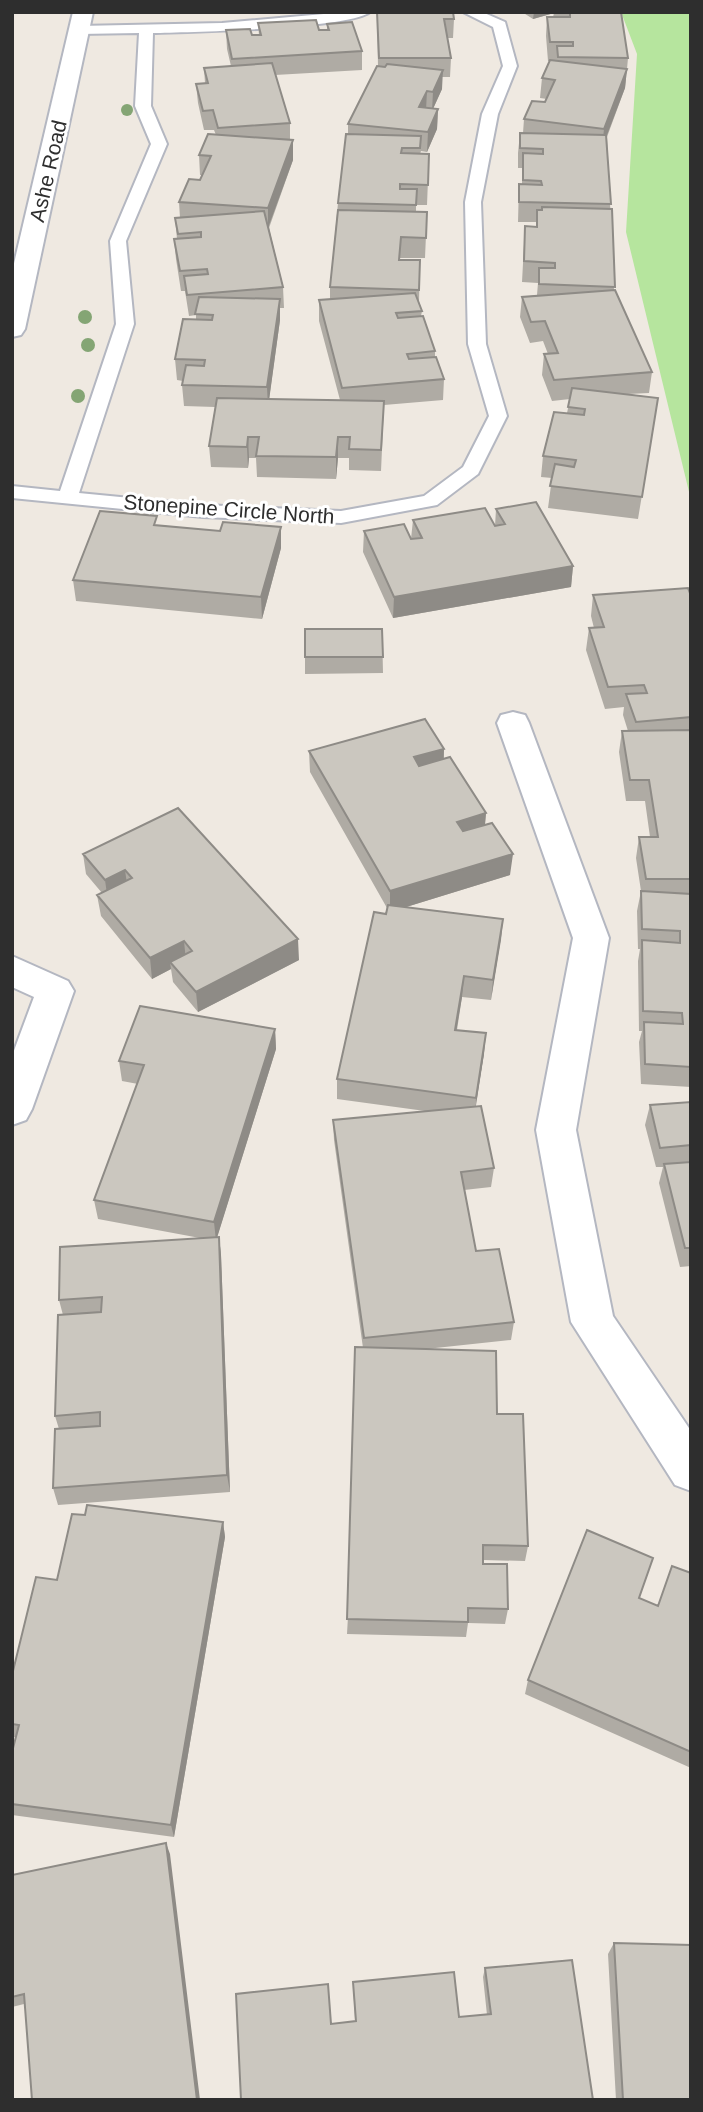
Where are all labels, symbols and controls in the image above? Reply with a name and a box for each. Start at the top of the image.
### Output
street label: Ashe Road [25,118,71,224]
street label: Stonepine Circle North [123,490,335,528]

